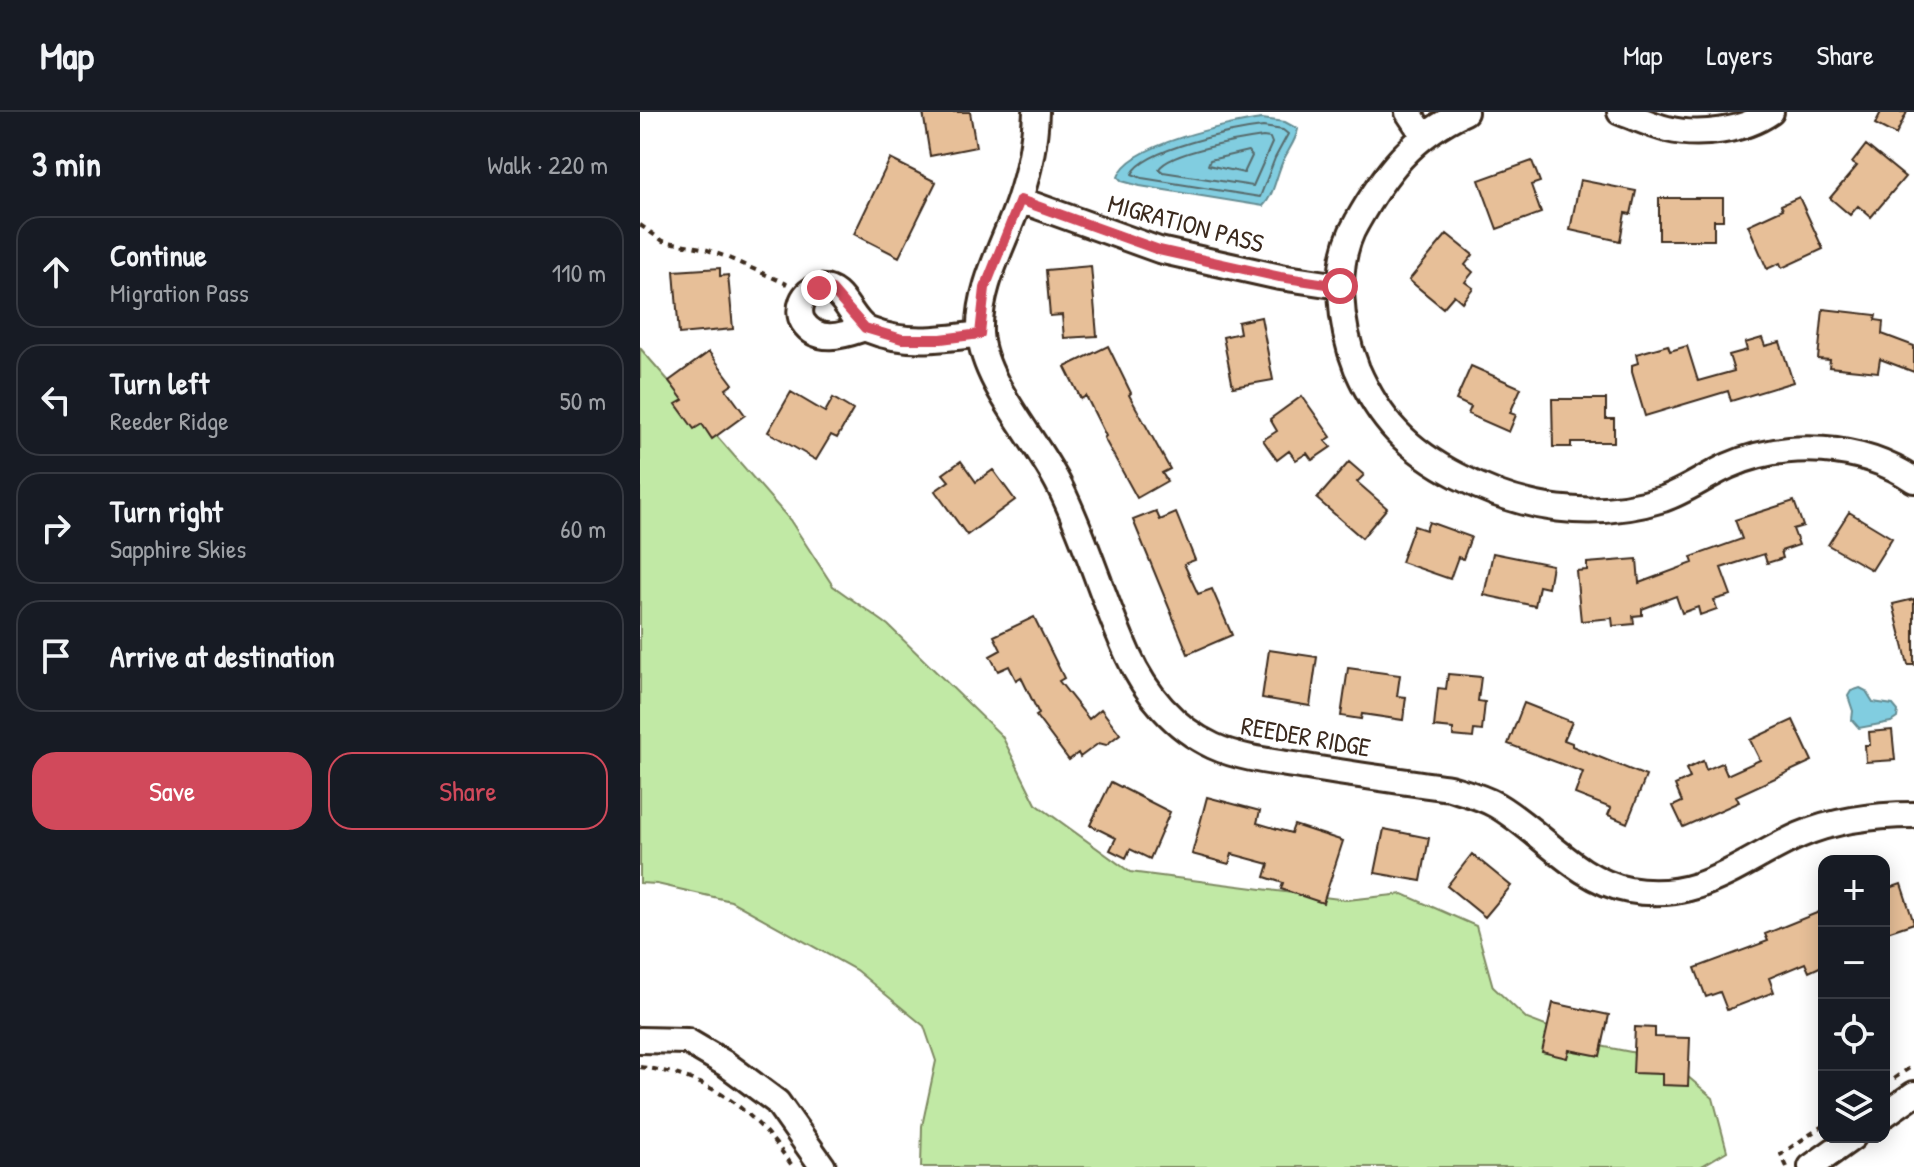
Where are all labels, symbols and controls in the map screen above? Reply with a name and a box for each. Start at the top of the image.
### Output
text: Map [40,29,94,81]
text: Map [1623,36,1663,74]
text: Layers [1707,36,1772,74]
text: Share [1816,36,1874,74]
text: 3 min [32,141,101,187]
text: Walk · 220 m [487,147,608,182]
street label: MIGRATION PASS [1104,185,1268,261]
text: Continue [110,235,207,275]
icon: ahead [34,250,78,294]
text: 110 m [552,255,606,290]
route start [1322,268,1358,304]
route end [801,270,837,306]
text: Migration Pass [110,275,249,310]
text: Turn left [110,363,209,403]
icon: left [34,378,78,422]
text: 50 m [560,383,606,418]
text: Reeder Ridge [110,403,229,438]
text: Turn right [110,491,223,531]
icon: right [34,506,78,550]
text: 60 m [560,511,606,546]
text: Sapphire Skies [110,531,246,566]
icon: arrive [34,634,78,678]
text: Arrive at destination [110,636,335,676]
street label: REEDER RIDGE [1239,707,1374,765]
button: Save [32,752,312,830]
button: Share [328,752,608,830]
map controls [1818,855,1890,1143]
button: + [1818,855,1890,927]
button: − [1818,927,1890,999]
button: locate [1818,999,1890,1071]
button: layers [1818,1071,1890,1143]

